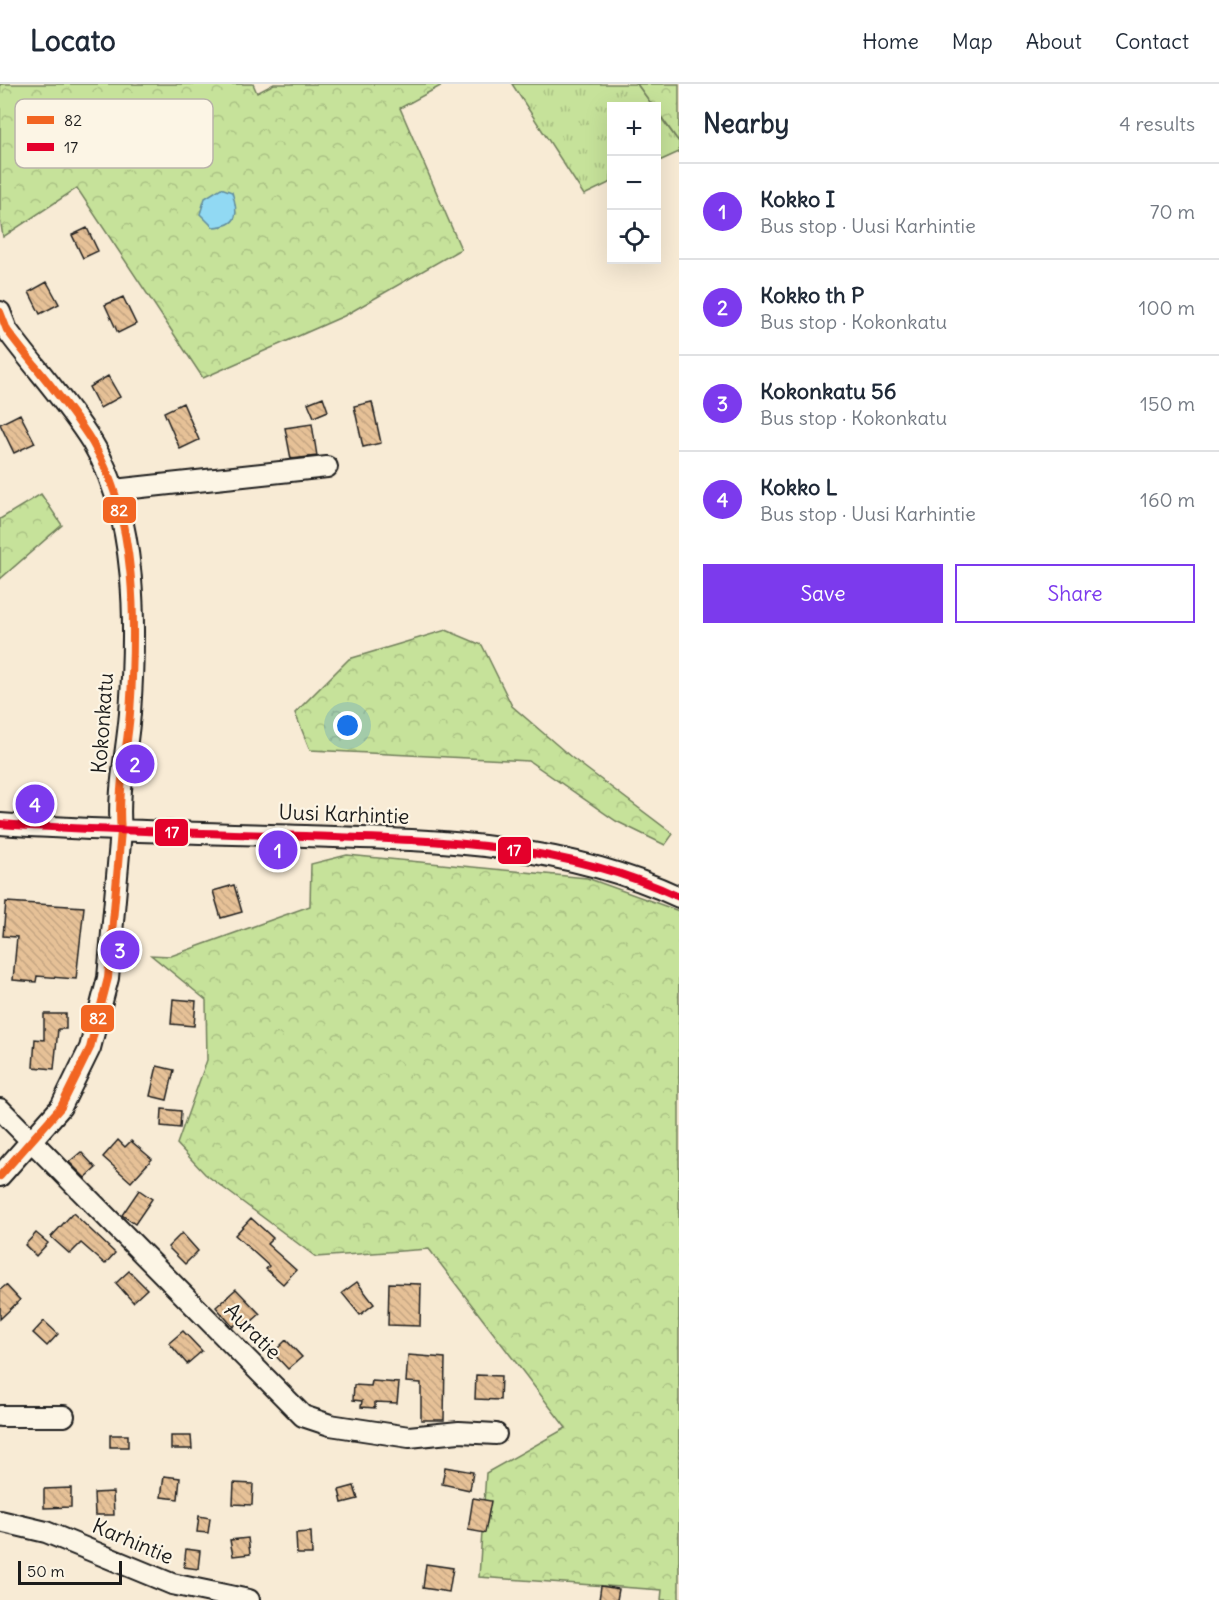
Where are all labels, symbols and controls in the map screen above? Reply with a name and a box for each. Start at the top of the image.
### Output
text: Locato [30,23,116,59]
text: Home [862,28,919,55]
text: Map [952,28,993,55]
text: About [1026,28,1082,55]
text: Contact [1115,28,1189,55]
legend [15,99,213,168]
map controls [607,102,661,264]
button: + [607,102,661,156]
text: Nearby [703,107,789,140]
text: 82 [64,110,82,130]
text: 4 results [1119,111,1195,136]
text: 17 [64,137,78,157]
button: − [607,156,661,210]
text: Kokko I [760,185,835,213]
text: 1 [719,199,726,224]
text: 70 m [1150,199,1195,224]
button: locate [607,210,661,264]
text: Bus stop · Uusi Karhintie [760,213,976,238]
text: Kokko th P [760,281,864,309]
text: 2 [717,295,728,320]
text: 100 m [1138,295,1195,320]
text: Bus stop · Kokonkatu [760,309,947,334]
text: Kokonkatu 56 [760,377,896,405]
text: 3 [717,391,728,416]
text: 150 m [1140,391,1195,416]
text: Bus stop · Kokonkatu [760,405,947,430]
text: Kokko L [760,473,838,501]
text: 4 [717,487,728,512]
text: 160 m [1140,487,1195,512]
line badge: 82 [102,496,137,524]
text: 82 [110,500,128,520]
text: Bus stop · Uusi Karhintie [760,501,976,526]
button: Save [703,564,943,623]
button: Share [955,564,1195,623]
street label: Kokonkatu [85,672,119,774]
your location [333,711,362,740]
pin: 2 [116,742,154,786]
pin: 4 [15,782,54,826]
street label: Uusi Karhintie [278,798,410,830]
line badge: 17 [154,818,189,847]
text: 17 [165,822,179,842]
pin: 1 [258,828,298,873]
line badge: 17 [497,836,532,865]
text: 17 [507,840,521,860]
pin: 3 [100,928,140,972]
line badge: 82 [80,1004,115,1033]
text: 82 [89,1008,107,1028]
street label: Auratie [219,1297,287,1365]
street label: Karhintie [88,1512,178,1570]
scale bar [18,1558,122,1586]
text: 50 m [27,1561,65,1581]

